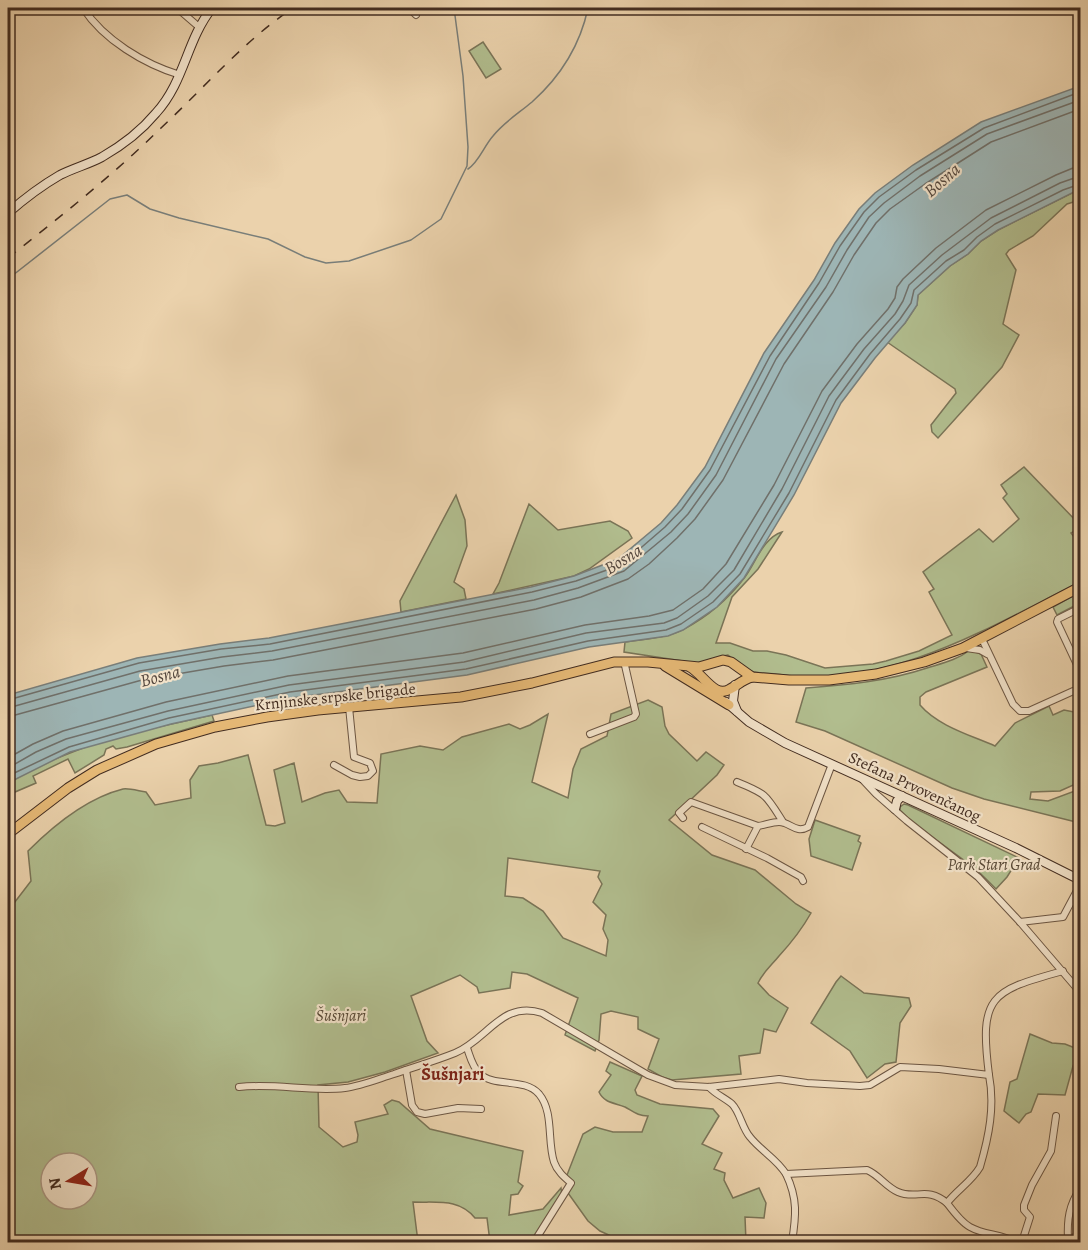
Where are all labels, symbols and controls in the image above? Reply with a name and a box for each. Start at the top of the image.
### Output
water label: Bosna [919,158,965,202]
water label: Bosna [599,538,647,580]
water label: Bosna [137,659,183,693]
street label: Krnjinske srpske brigade [253,678,417,716]
street label: Stefana Prvovenčanog [845,746,985,827]
park label: Park Stari Grad [948,854,1041,876]
park label: Šušnjari [316,1005,366,1027]
district label: Šušnjari [421,1062,485,1086]
north arrow [39,1151,99,1211]
text: N [43,1176,67,1191]

